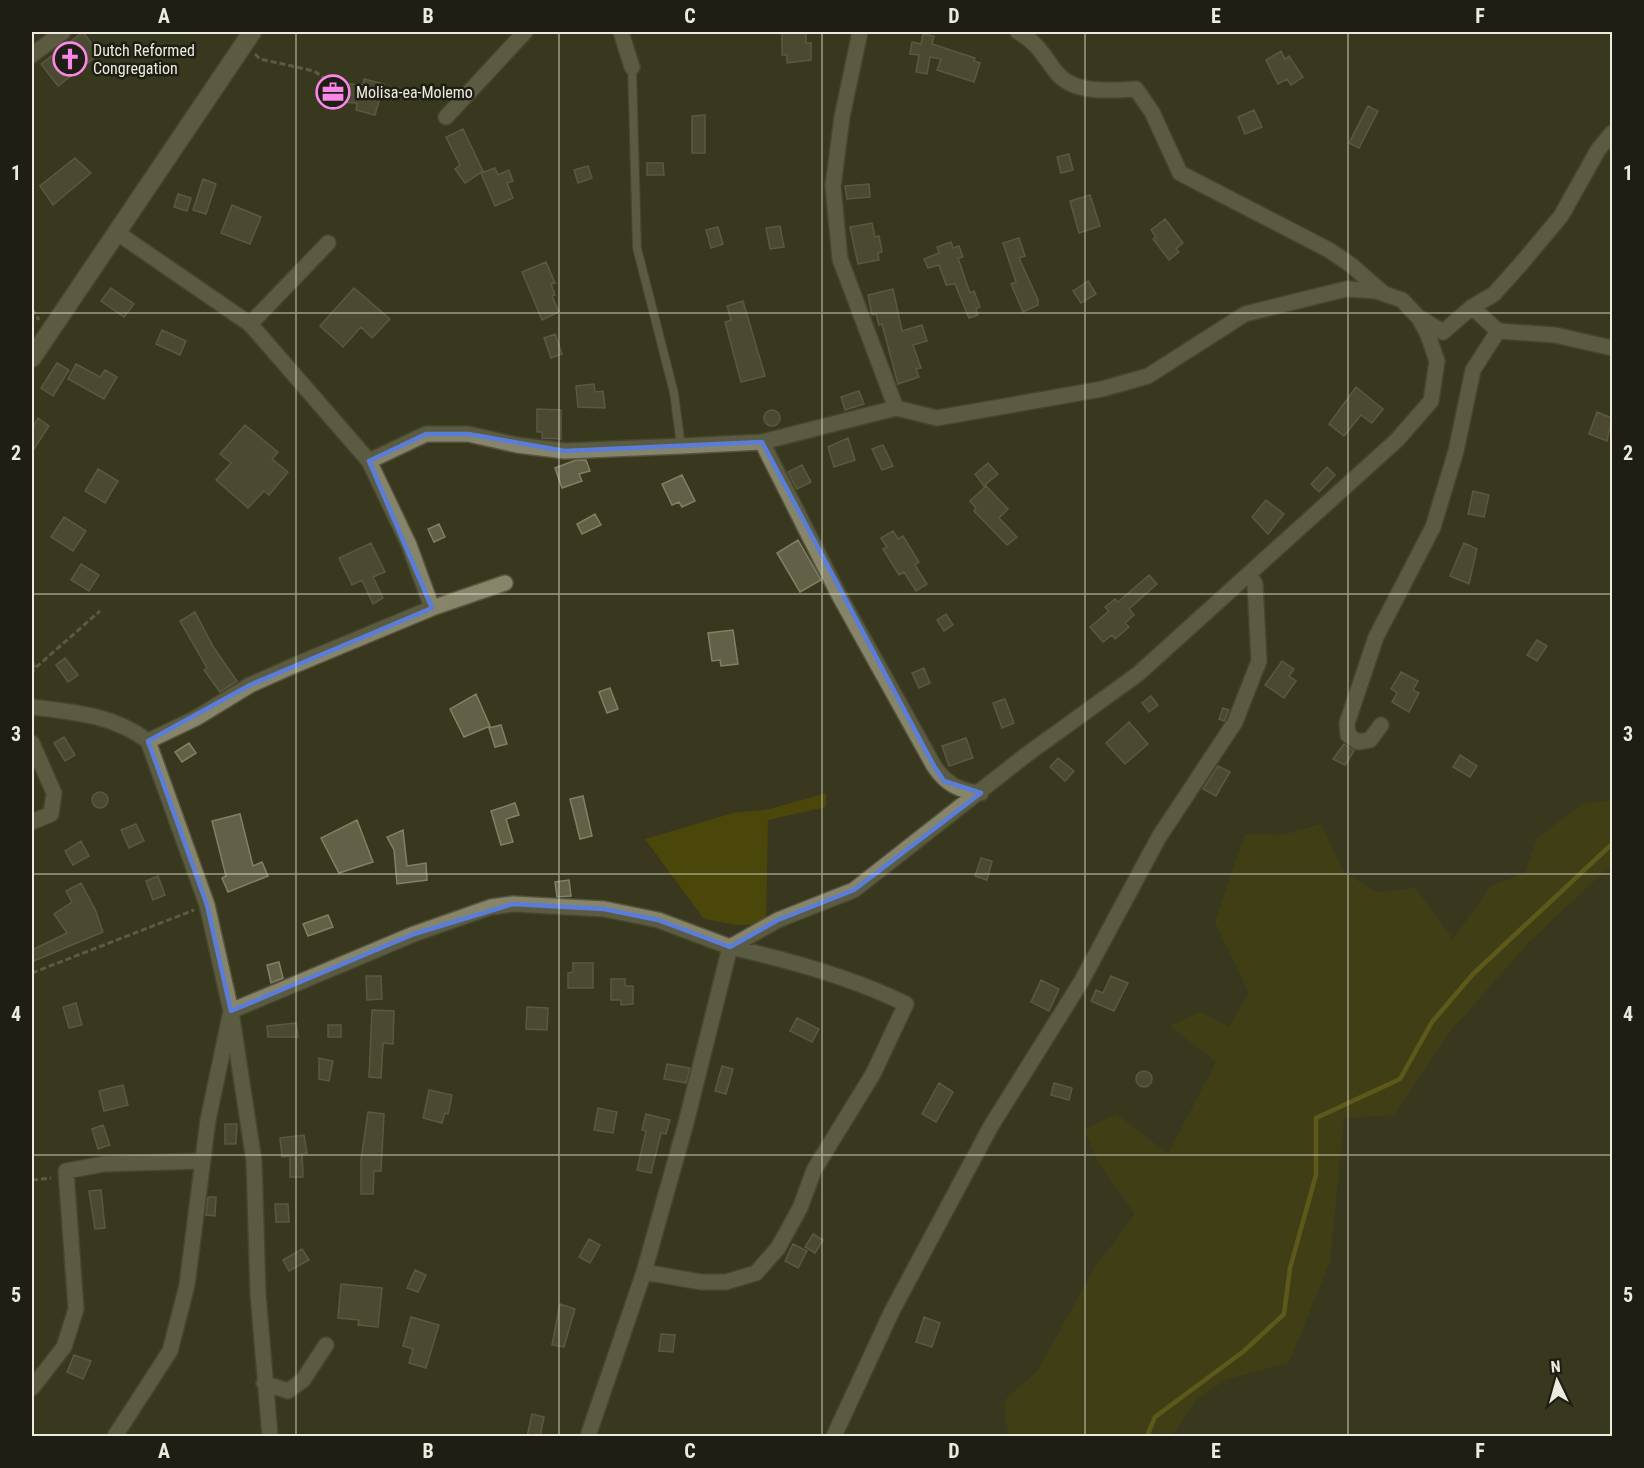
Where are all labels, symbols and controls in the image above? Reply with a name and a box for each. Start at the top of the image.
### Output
text: A [158,4,170,28]
text: B [422,4,434,28]
text: C [684,4,696,28]
text: D [948,4,960,28]
text: E [1211,4,1221,28]
text: F [1475,4,1485,28]
church icon: Dutch Reformed Congregation [52,41,88,77]
place label: Dutch Reformed Congregation [93,41,195,78]
office icon: Molisa-ea-Molemo [315,74,351,110]
place label: Molisa-ea-Molemo [356,83,473,102]
text: 1 [11,161,21,185]
text: 1 [1623,161,1633,185]
text: 2 [11,441,21,465]
text: 2 [1623,441,1633,465]
text: 3 [11,722,21,746]
text: 3 [1623,722,1633,746]
text: 4 [11,1002,21,1026]
text: 4 [1623,1002,1633,1026]
text: 5 [11,1283,21,1307]
text: 5 [1623,1283,1633,1307]
north arrow [1527,1351,1587,1411]
text: N [1550,1357,1561,1376]
text: A [158,1439,170,1463]
text: B [422,1439,434,1463]
text: C [684,1439,696,1463]
text: D [948,1439,960,1463]
text: E [1211,1439,1221,1463]
text: F [1475,1439,1485,1463]

